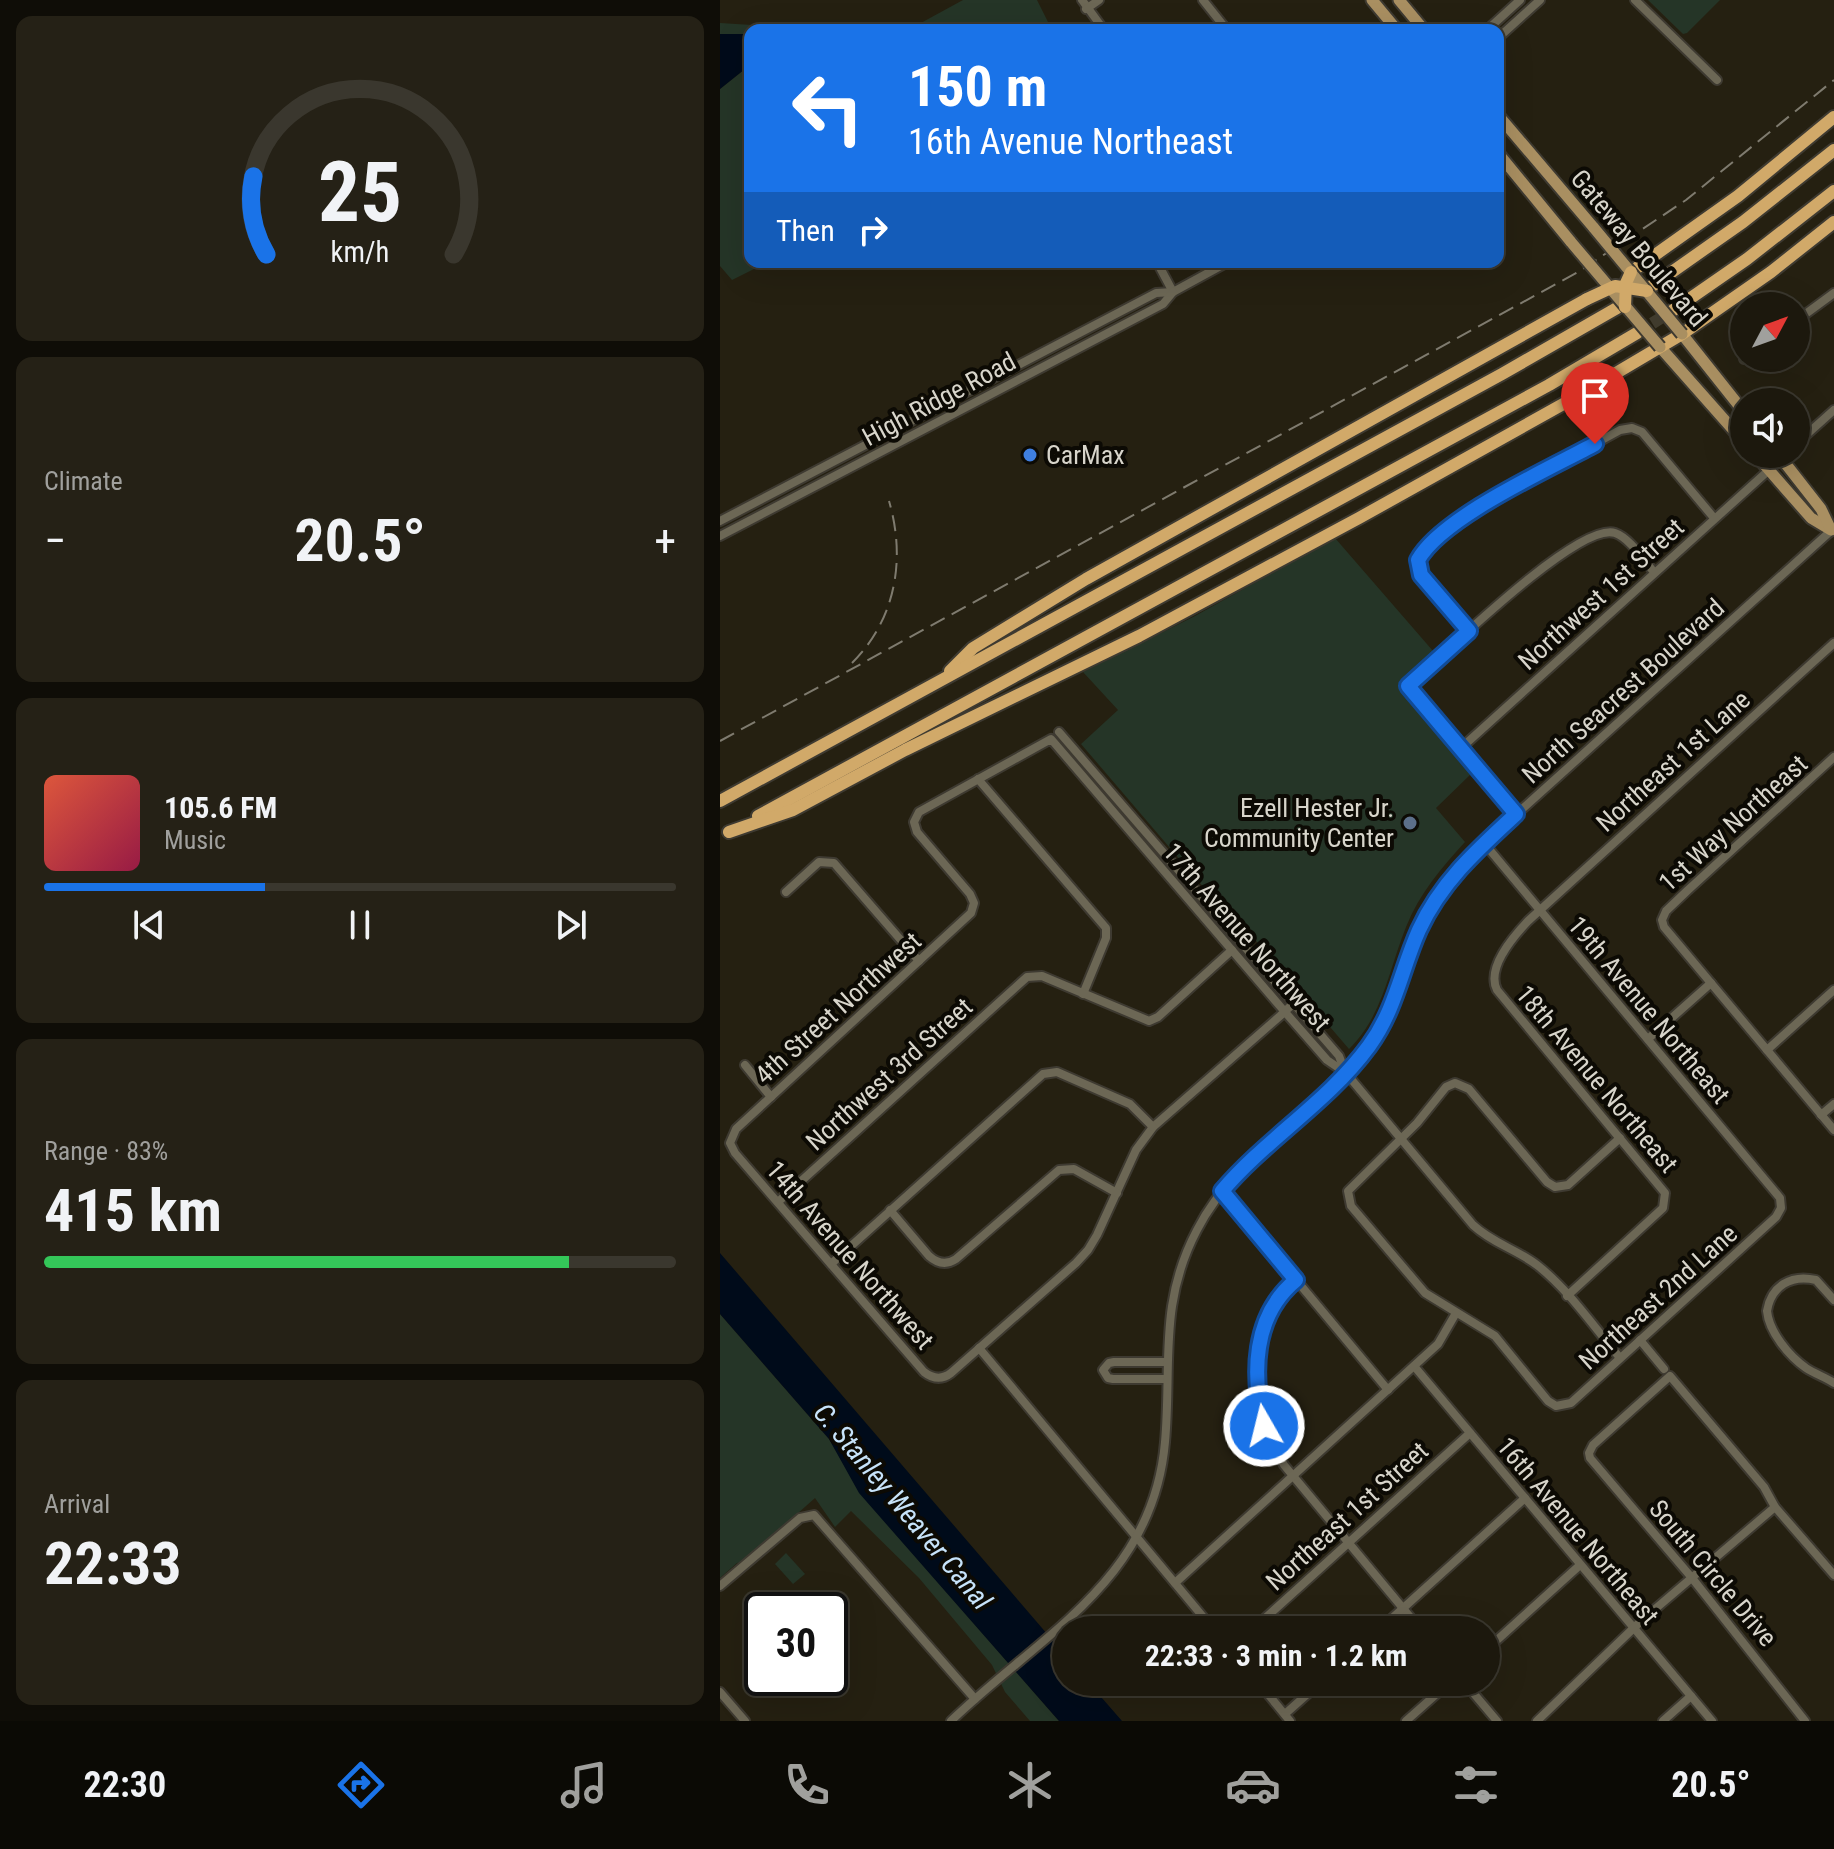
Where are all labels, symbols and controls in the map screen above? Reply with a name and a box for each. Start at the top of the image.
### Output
text: 150 m [908,54,1047,120]
icon: left [776,56,880,160]
text: 16th Avenue Northeast [908,121,1233,163]
text: 25 [318,143,402,240]
street label: Gateway Boulevard [1565,164,1713,332]
icon: right [851,208,895,252]
text: Then [776,213,835,248]
text: km/h [331,235,389,269]
north arrow [1730,292,1810,372]
map controls [1730,292,1810,468]
street label: High Ridge Road [857,346,1021,452]
pin [1561,362,1629,444]
icon: arrive [1573,374,1617,418]
button: sound [1730,388,1810,468]
place label: CarMax [1046,440,1125,470]
marker: CarMax [1021,446,1039,464]
text: Climate [44,466,123,496]
text: 20.5° [294,505,426,576]
street label: Northwest 1st Street [1512,512,1690,676]
text: − [44,515,66,567]
text: + [654,515,676,567]
street label: North Seacrest Boulevard [1516,592,1730,790]
street label: Northeast 1st Lane [1590,684,1756,838]
street label: 1st Way Northeast [1653,749,1813,897]
text: 105.6 FM [164,790,277,825]
place label: Ezell Hester Jr. Community Center [1204,793,1394,853]
marker: Ezell Hester Jr. Community Center [1401,814,1419,832]
text: Music [164,825,226,855]
street label: 17th Avenue Northwest [1157,837,1337,1037]
icon: previous [127,903,171,947]
icon: pause [338,903,382,947]
icon: next [549,903,593,947]
street label: 19th Avenue Northeast [1562,910,1736,1110]
street label: 4th Street Northwest [749,926,927,1090]
street label: 18th Avenue Northeast [1510,979,1684,1179]
street label: Northwest 3rd Street [800,992,978,1156]
text: Range · 83% [44,1136,168,1166]
street label: 14th Avenue Northwest [760,1155,940,1355]
text: 415 km [44,1175,222,1246]
street label: Northeast 2nd Lane [1573,1218,1743,1376]
position arrow [1222,1384,1306,1468]
water label: C. Stanley Weaver Canal [807,1396,999,1617]
street label: 16th Avenue Northeast [1491,1431,1665,1631]
street label: Northeast 1st Street [1260,1435,1434,1597]
text: Arrival [44,1489,110,1519]
street label: South Circle Drive [1643,1494,1783,1652]
text: 22:33 [44,1528,182,1599]
speed limit sign: 30 [744,1592,848,1696]
text: 22:33 · 3 min · 1.2 km [1145,1638,1407,1673]
icon: directions [333,1757,389,1813]
icon: music [556,1757,612,1813]
icon: phone [779,1757,835,1813]
icon: climate [1002,1757,1058,1813]
icon: car [1225,1757,1281,1813]
icon: filters [1448,1757,1504,1813]
text: 22:30 [84,1764,166,1806]
text: 20.5° [1671,1764,1750,1806]

